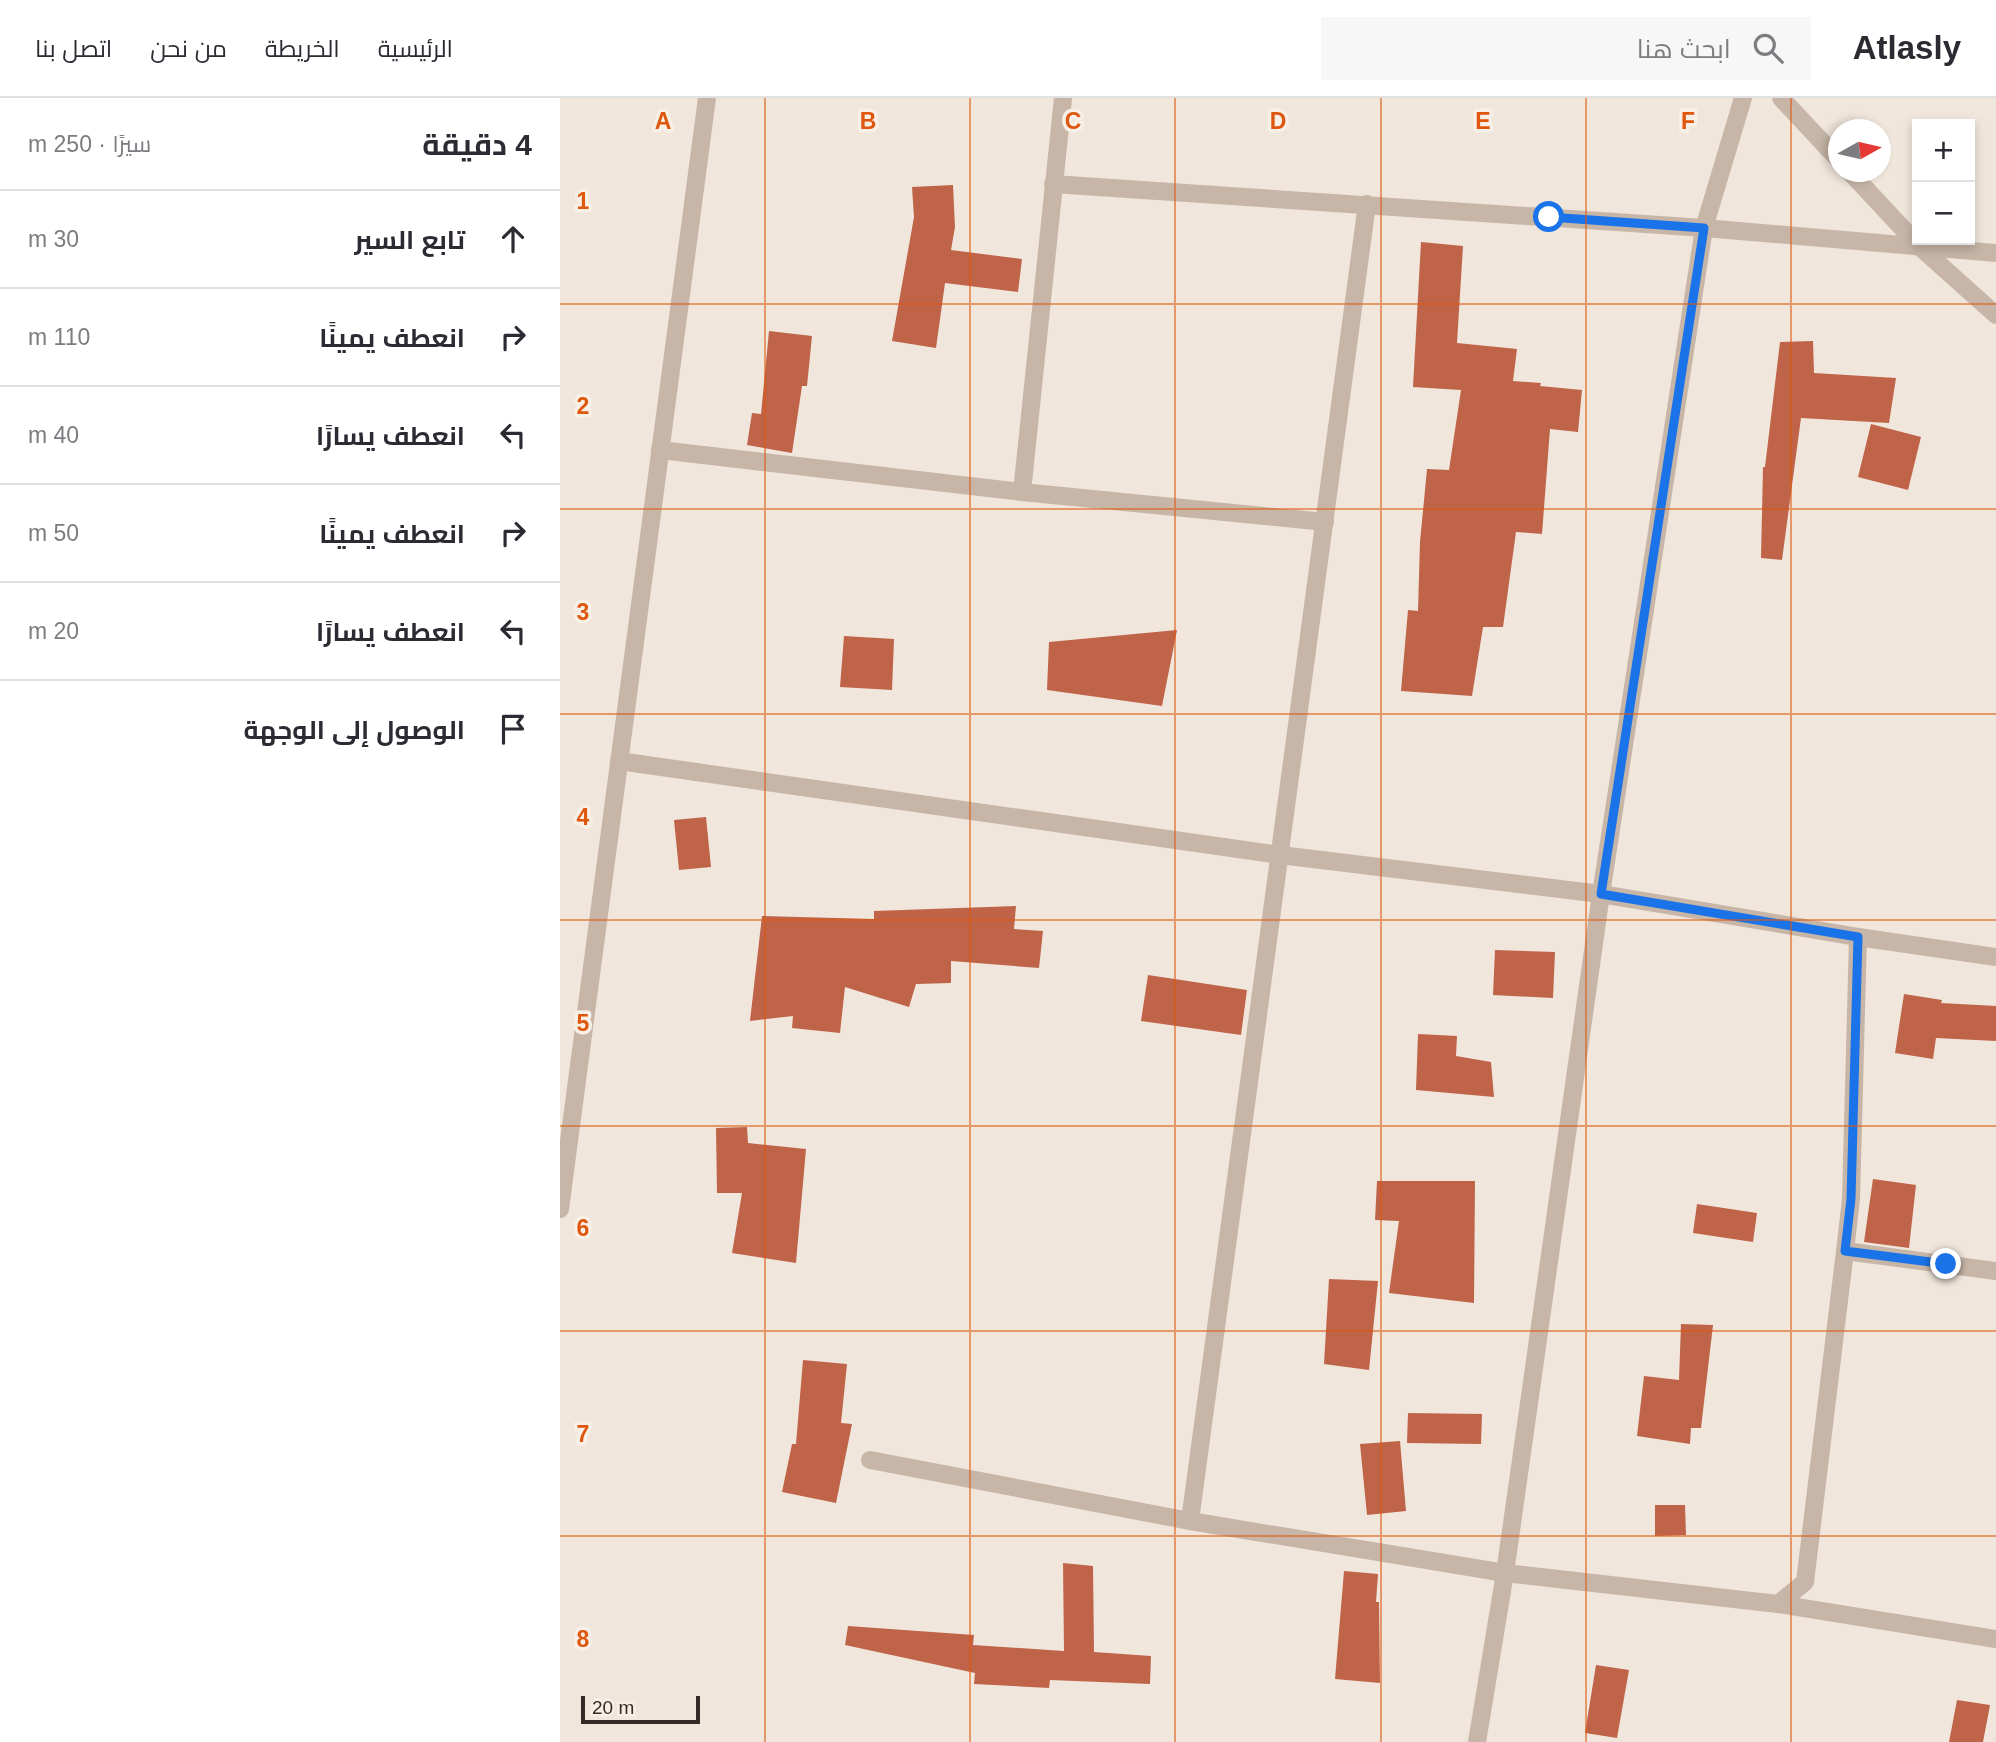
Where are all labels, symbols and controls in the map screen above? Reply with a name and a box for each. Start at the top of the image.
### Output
search box [1321,17,1811,80]
icon: search [1749,29,1787,67]
text: Atlasly [1853,29,1961,66]
text: ابحث هنا [1637,34,1731,64]
text: اتصل بنا [35,35,112,62]
text: من نحن [150,35,227,62]
text: الخريطة [265,35,340,62]
text: الرئيسية [378,35,453,62]
text: A [655,108,671,134]
text: B [860,108,876,134]
text: C [1065,108,1081,134]
text: D [1270,108,1286,134]
text: E [1475,108,1491,134]
text: F [1681,108,1695,134]
north arrow [1828,119,1891,182]
map controls [1912,119,1975,245]
button: + [1912,119,1975,182]
text: 4 دقيقة [422,128,532,161]
text: سيرًا · 250 m [28,131,151,157]
button: − [1912,182,1975,245]
text: 1 [577,188,590,214]
route start [1533,201,1564,232]
icon: ahead [494,220,532,258]
text: تابع السير [354,225,465,255]
text: 30 m [28,226,79,252]
icon: right [494,318,532,356]
text: انعطف يمينًا [319,323,465,353]
text: 110 m [28,324,90,350]
text: 2 [577,393,589,419]
icon: left [494,416,532,454]
text: انعطف يسارًا [316,421,465,451]
text: 40 m [28,422,79,448]
icon: right [494,514,532,552]
text: انعطف يمينًا [319,519,465,549]
text: 50 m [28,520,79,546]
text: 3 [577,599,589,625]
icon: left [494,612,532,650]
text: انعطف يسارًا [316,617,465,647]
text: 20 m [28,618,79,644]
icon: arrive [494,710,532,748]
text: الوصول إلى الوجهة [243,715,465,745]
text: 4 [577,804,590,830]
text: 5 [577,1010,590,1036]
text: 6 [577,1215,589,1241]
route end [1930,1248,1961,1279]
text: 7 [577,1421,589,1447]
text: 8 [577,1626,590,1652]
scale bar [581,1693,700,1725]
text: 20 m [592,1697,634,1718]

